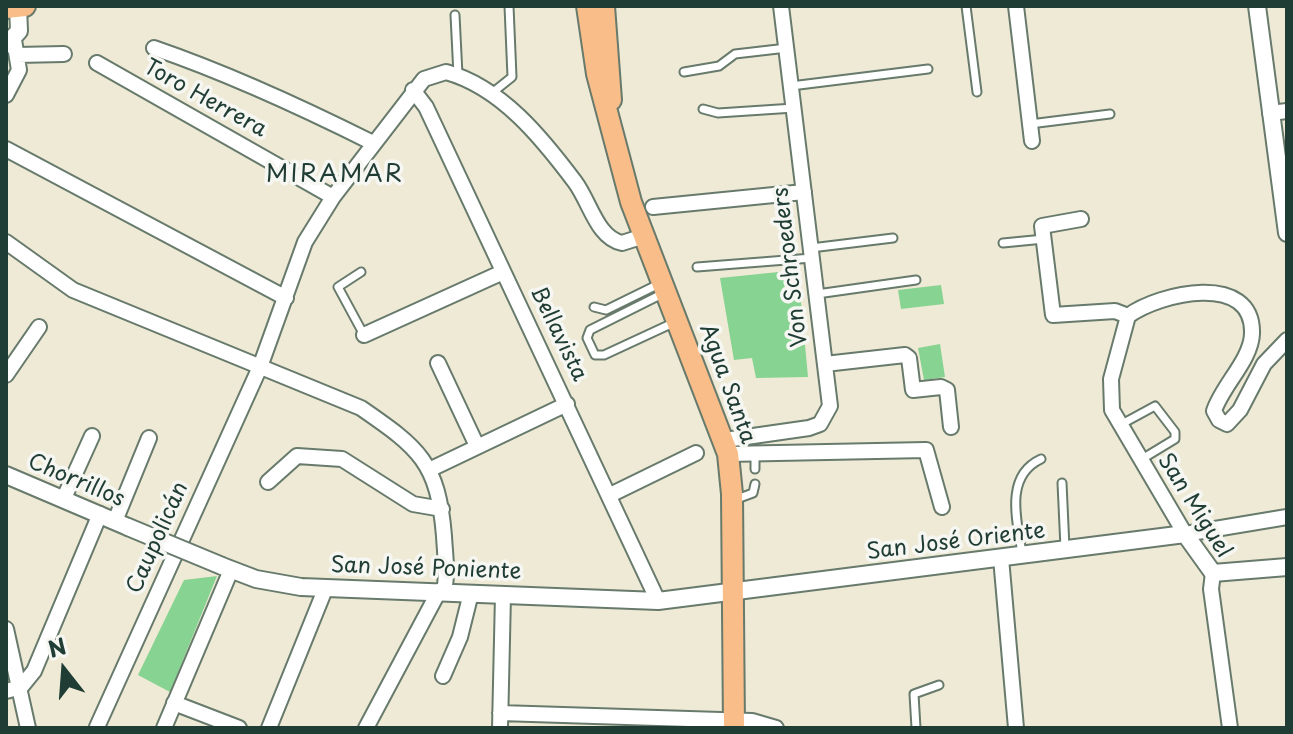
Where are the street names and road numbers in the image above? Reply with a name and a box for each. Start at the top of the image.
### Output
street label: Toro Herrera [139,54,271,144]
street label: Von Schroeders [768,186,814,348]
street label: Bellavista [524,282,592,386]
street label: Agua Santa [693,321,761,447]
street label: Chorrillos [24,449,128,513]
street label: San Miguel [1152,449,1236,563]
street label: Caupolicán [122,478,194,598]
street label: San José Oriente [865,518,1047,566]
street label: San José Poniente [330,552,522,586]

